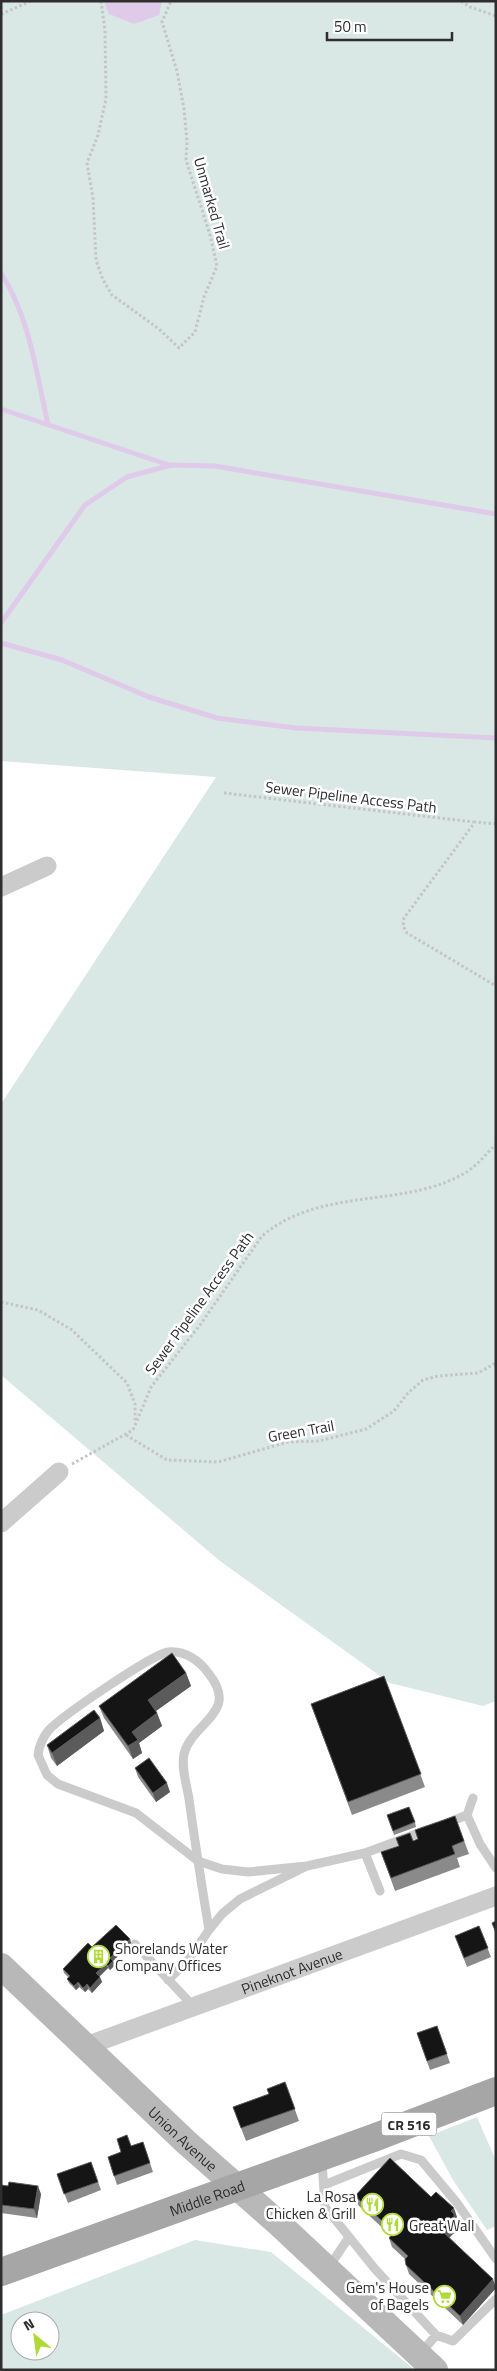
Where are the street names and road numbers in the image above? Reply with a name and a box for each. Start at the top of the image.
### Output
street label: Unmarked Trail [188,154,236,252]
street label: Sewer Pipeline Access Path [264,775,438,819]
street label: Sewer Pipeline Access Path [139,1226,259,1380]
street label: Green Trail [266,1414,336,1448]
street label: Pineknot Avenue [238,1942,346,2000]
street label: Union Avenue [143,2101,223,2177]
road number: CR 516 [382,2112,436,2136]
street label: Middle Road [166,2174,248,2222]

